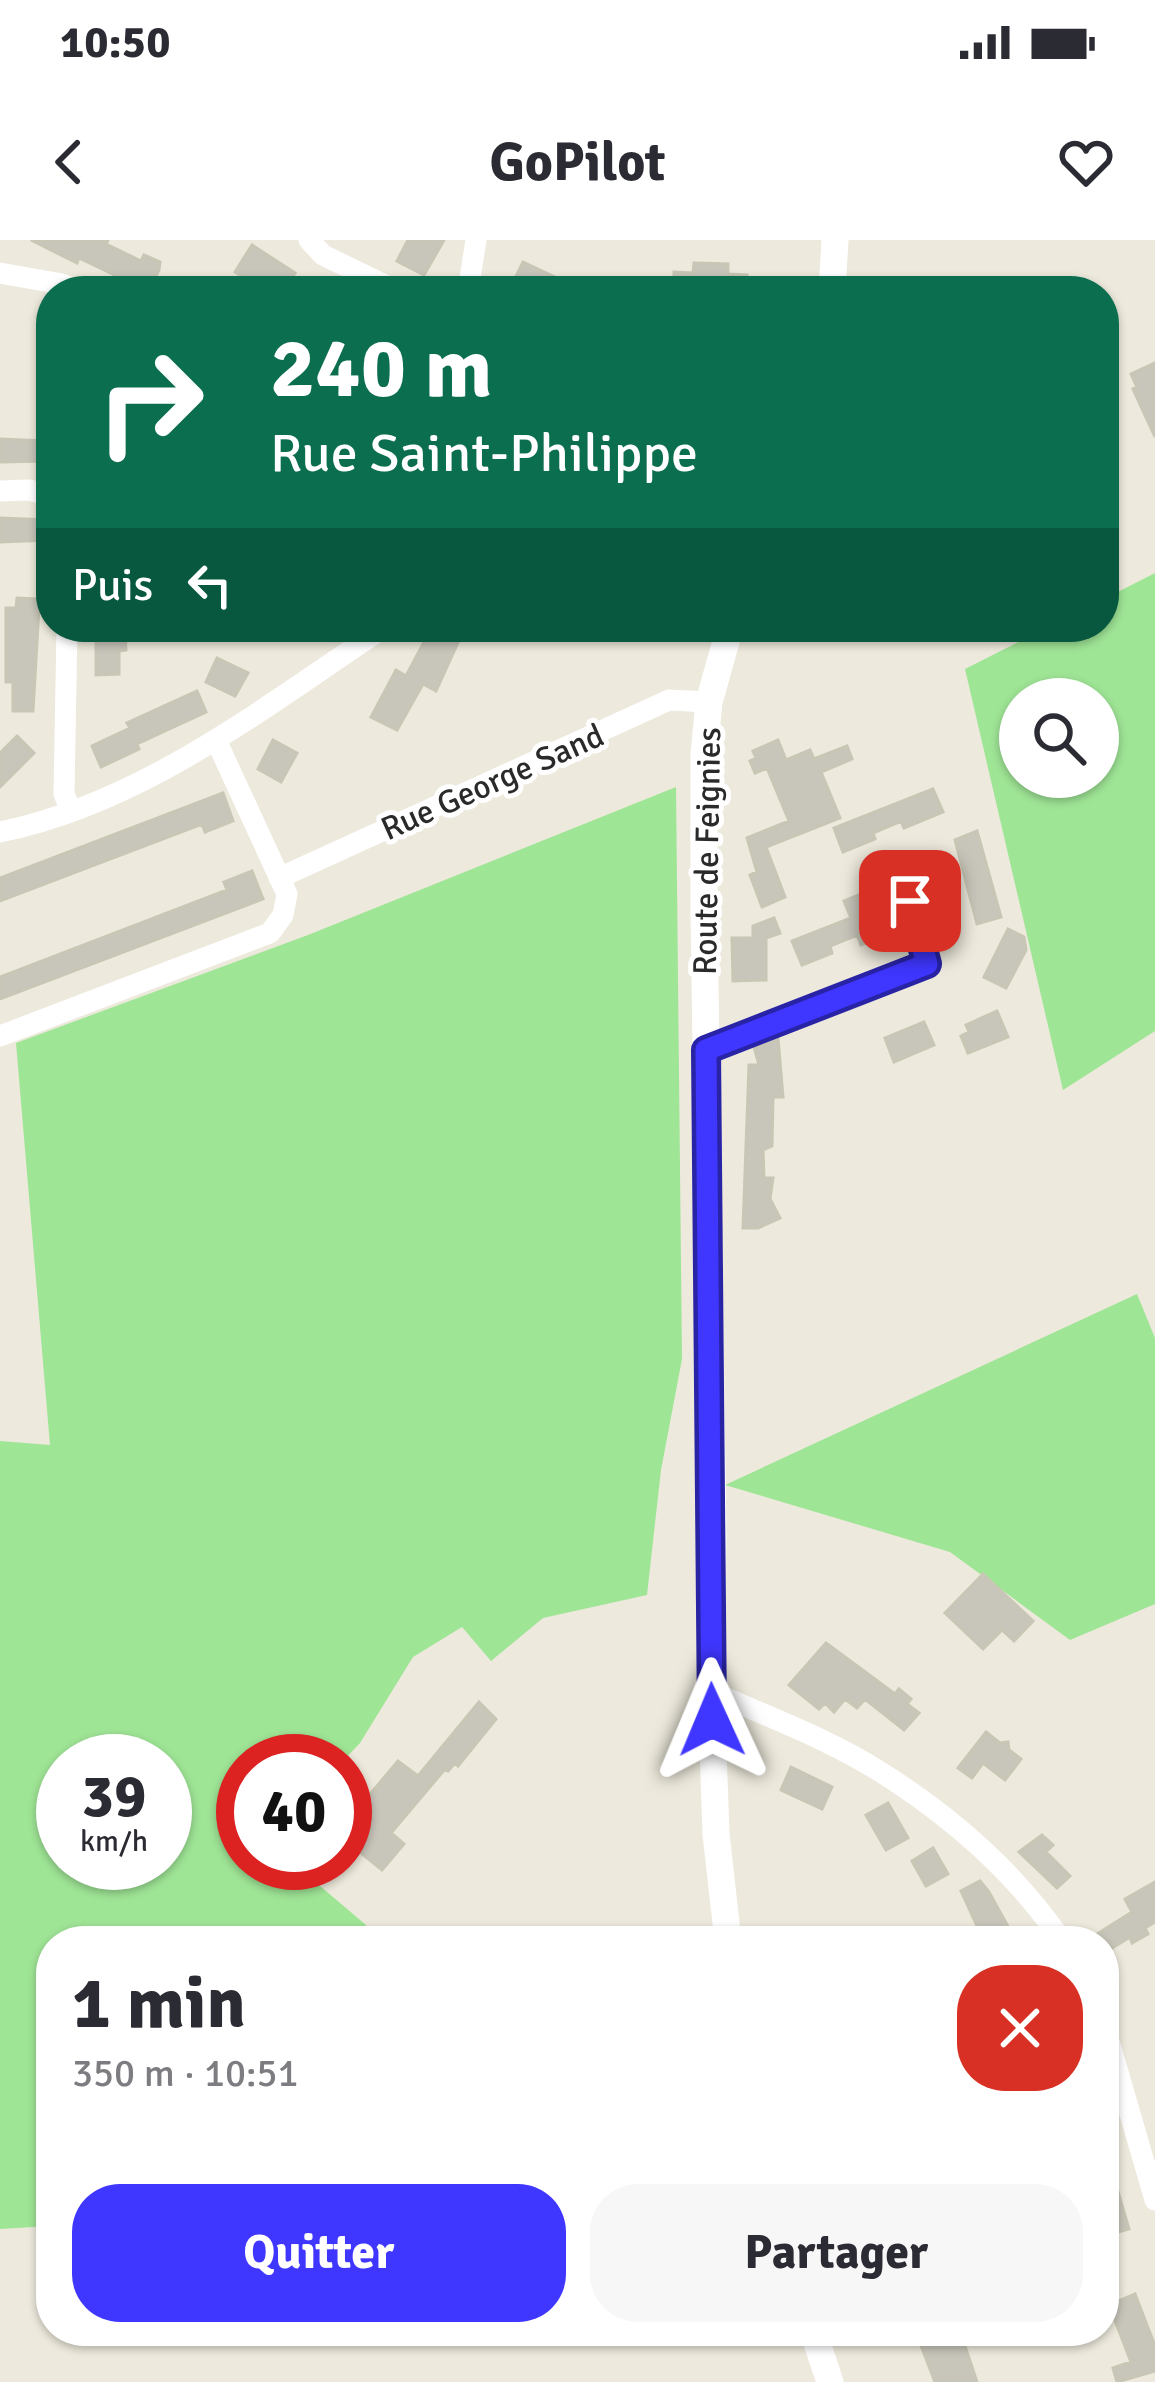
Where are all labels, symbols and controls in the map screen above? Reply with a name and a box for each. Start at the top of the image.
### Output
text: 10:50 [60,15,170,70]
icon: back [36,129,102,195]
text: GoPilot [489,129,666,196]
icon: heart [1053,129,1119,195]
text: 240 m [270,317,492,421]
icon: right [72,324,228,480]
text: Rue Saint-Philippe [270,420,698,487]
icon: left [177,552,243,618]
text: Puis [72,558,153,613]
map controls [999,678,1119,798]
button: search [999,678,1119,798]
street label: Rue George Sand [375,715,610,850]
street label: Route de Feignies [685,727,730,975]
pin [859,850,961,952]
icon: arrive [877,868,943,934]
position arrow [649,1657,775,1783]
speed limit sign: 40 [216,1734,372,1890]
text: 39 [82,1760,146,1834]
text: km/h [80,1823,148,1860]
text: 1 min [72,1959,246,2048]
button: close [957,1965,1083,2091]
text: 350 m · 10:51 [72,2049,299,2097]
button: Quitter [72,2184,566,2322]
button: Partager [590,2184,1083,2322]

